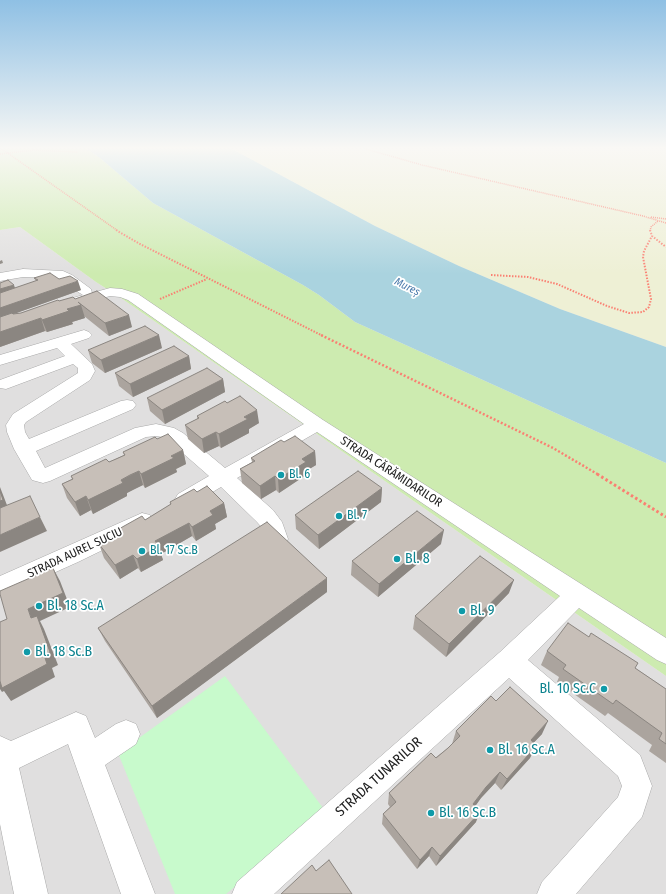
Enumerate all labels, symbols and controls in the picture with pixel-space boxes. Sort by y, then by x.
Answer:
water label: Mureș [392,275,422,299]
street label: STRADA CĂRĂMIDARILOR [337,434,445,510]
place label: Bl. 6 [289,468,310,482]
marker: Bl. 6 [276,470,286,480]
place label: Bl. 7 [347,509,367,523]
marker: Bl. 7 [334,511,344,521]
street label: STRADA AUREL SUCIU [25,525,125,581]
place label: Bl. 17 Sc.B [150,544,198,558]
marker: Bl. 17 Sc.B [137,546,147,556]
place label: Bl. 8 [405,551,430,567]
marker: Bl. 8 [392,554,402,564]
place label: Bl. 18 Sc.A [47,598,104,614]
marker: Bl. 18 Sc.A [34,601,44,611]
place label: Bl. 9 [470,603,494,619]
marker: Bl. 9 [457,606,467,616]
place label: Bl. 18 Sc.B [35,644,92,660]
marker: Bl. 18 Sc.B [22,647,32,657]
place label: Bl. 10 Sc.C [539,681,596,697]
marker: Bl. 10 Sc.C [599,684,609,694]
street label: STRADA TUNARILOR [332,734,426,820]
place label: Bl. 16 Sc.A [498,742,555,758]
marker: Bl. 16 Sc.A [485,745,495,755]
place label: Bl. 16 Sc.B [439,805,496,821]
marker: Bl. 16 Sc.B [426,808,436,818]

